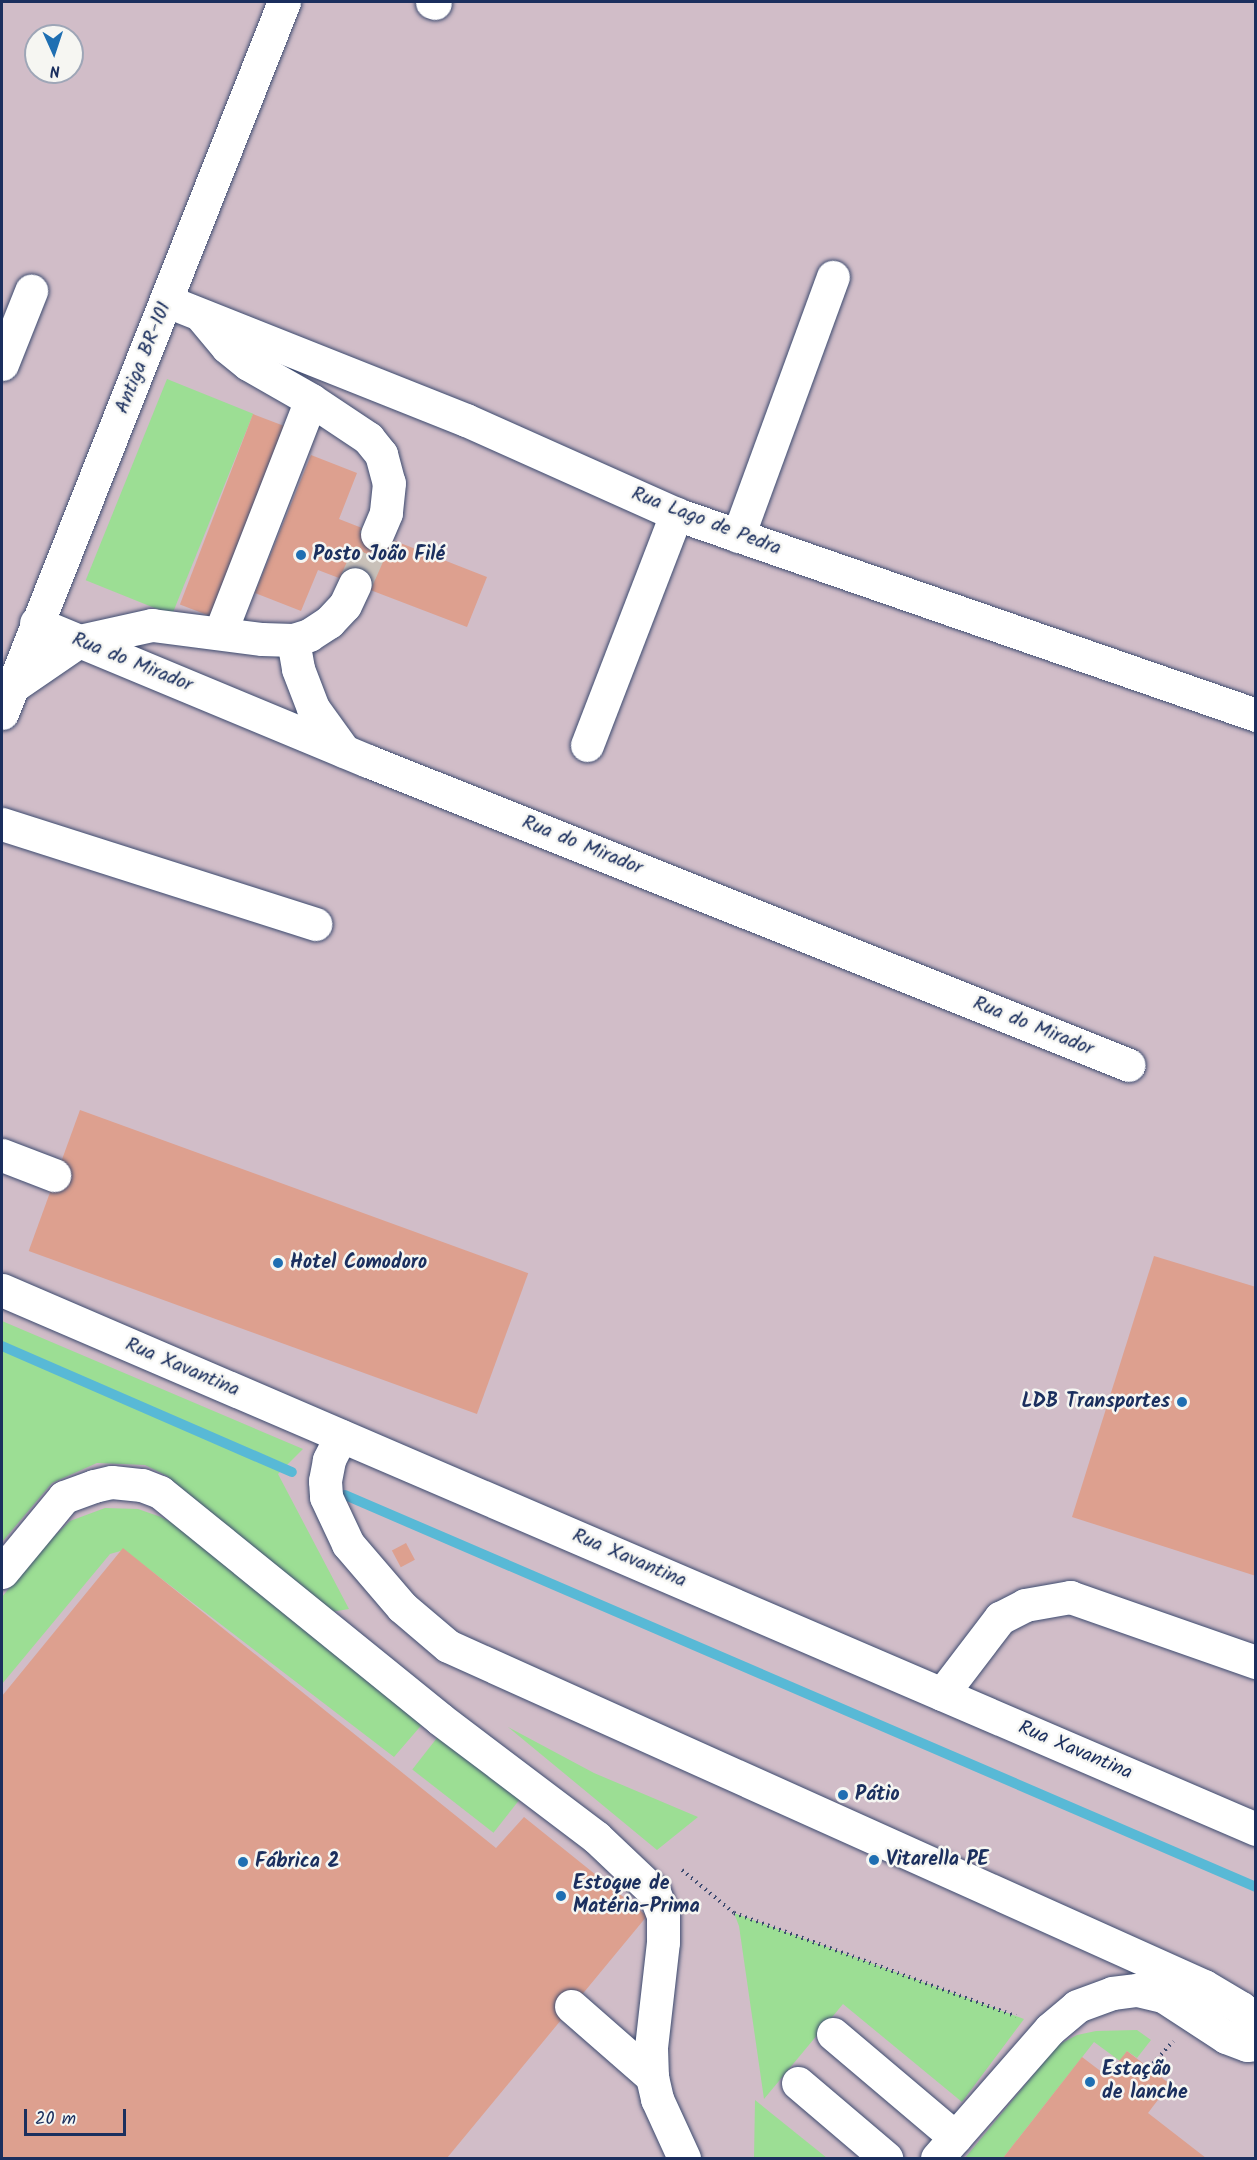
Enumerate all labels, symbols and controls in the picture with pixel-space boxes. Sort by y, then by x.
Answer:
north arrow [24,24,84,84]
text: N [49,58,61,83]
street label: Antiga BR-101 [111,299,177,417]
street label: Rua Lago de Pedra [628,482,784,562]
place label: Posto João Filé [313,543,445,567]
marker: Posto João Filé [294,548,308,562]
street label: Rua do Mirador [68,628,196,698]
street label: Rua do Mirador [518,811,646,881]
street label: Rua do Mirador [969,992,1097,1062]
place label: Hotel Comodoro [290,1251,427,1275]
marker: Hotel Comodoro [271,1256,285,1270]
street label: Rua Xavantina [121,1333,243,1403]
place label: LDB Transportes [1022,1390,1170,1414]
marker: LDB Transportes [1175,1395,1189,1409]
street label: Rua Xavantina [568,1524,690,1594]
street label: Rua Xavantina [1014,1716,1136,1786]
place label: Pátio [855,1783,900,1807]
marker: Pátio [836,1788,850,1802]
place label: Vitarella PE [886,1848,989,1872]
place label: Fábrica 2 [255,1850,339,1874]
marker: Vitarella PE [867,1853,881,1867]
marker: Fábrica 2 [236,1855,250,1869]
place label: Estoque de Matéria-Prima [573,1872,700,1919]
marker: Estoque de Matéria-Prima [554,1889,568,1903]
place label: Estação de lanche [1102,2058,1188,2105]
marker: Estação de lanche [1083,2075,1097,2089]
scale bar [27,2097,129,2135]
text: 20 m [35,2105,76,2134]

